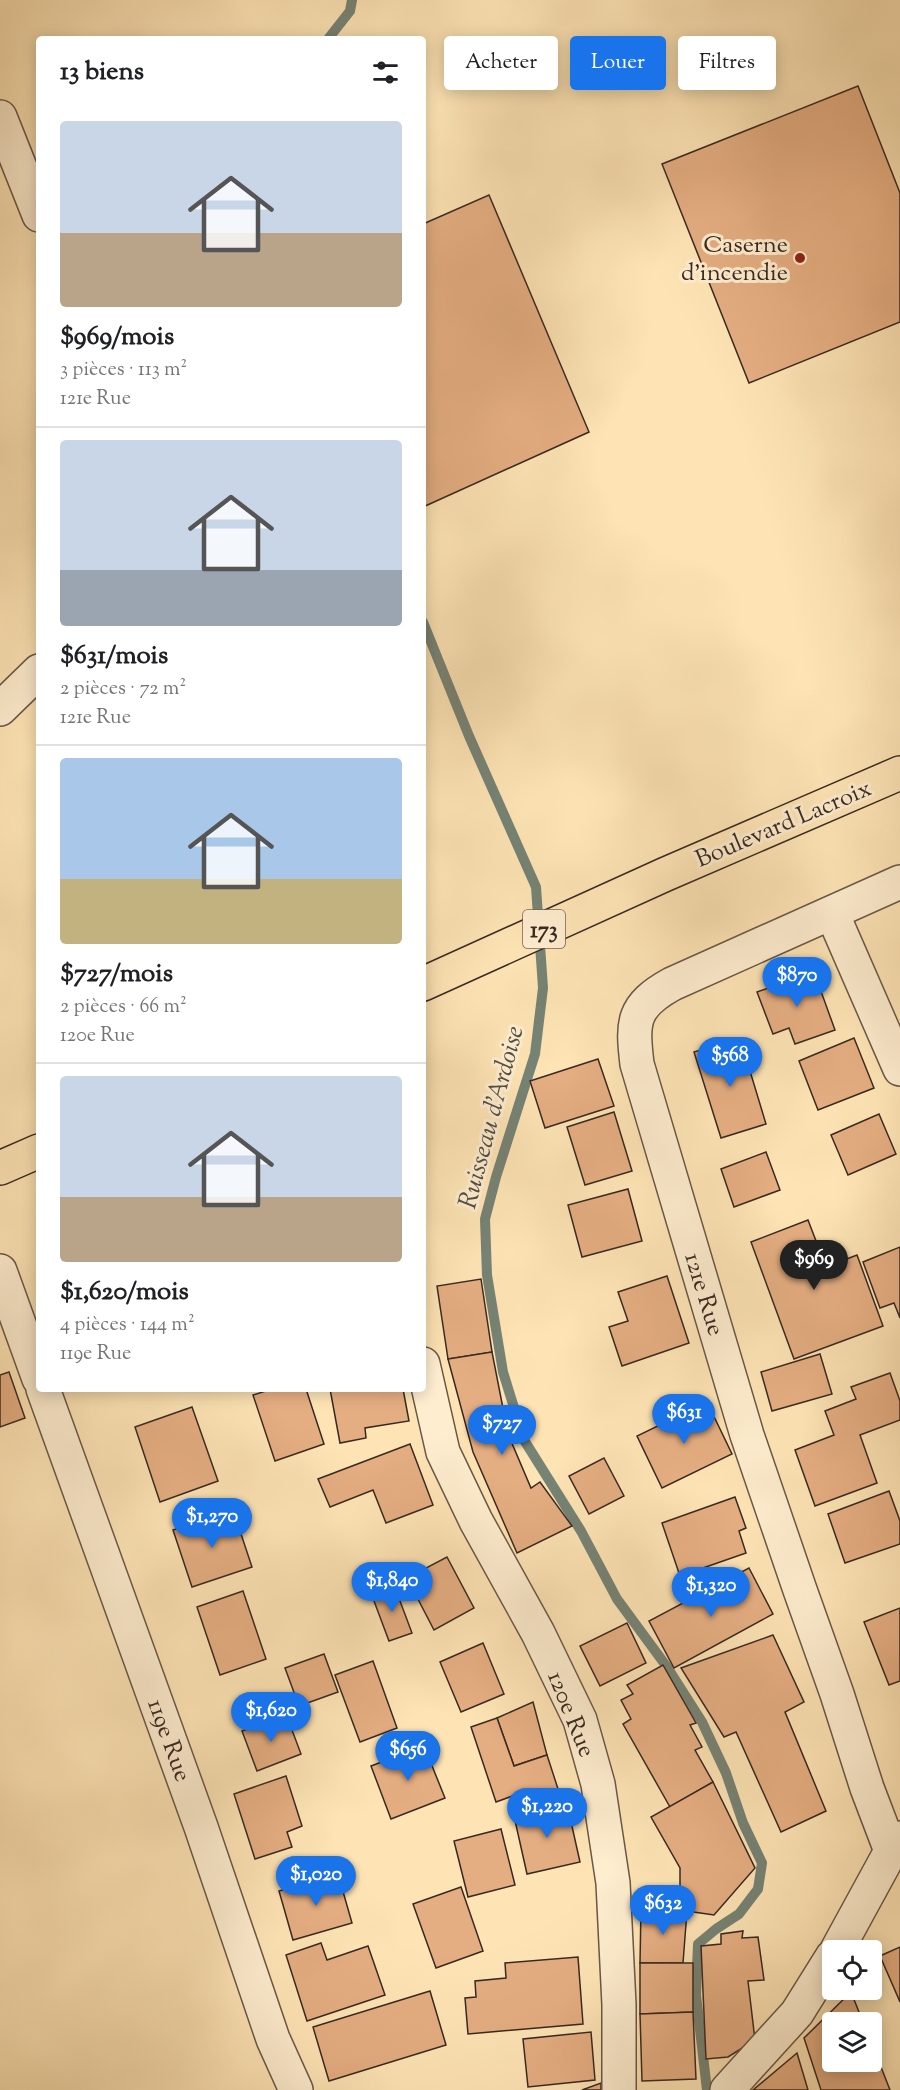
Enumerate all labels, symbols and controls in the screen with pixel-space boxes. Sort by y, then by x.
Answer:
chip: Acheter [444,36,558,90]
chip: Louer [570,36,666,90]
chip: Filtres [678,36,776,90]
text: 13 biens [60,54,144,91]
icon: filters [369,56,402,89]
icon: home [177,160,285,268]
place label: Caserne d'incendie [681,229,788,291]
marker: Caserne d'incendie [793,251,807,265]
text: $969/mois [60,319,174,356]
text: 3 pièces · 113 m² [60,356,187,385]
text: 121e Rue [60,385,131,414]
icon: home [177,479,285,587]
text: $631/mois [60,638,168,675]
text: 2 pièces · 72 m² [60,675,186,704]
text: 121e Rue [60,704,131,733]
street label: Boulevard Lacroix [690,772,877,877]
icon: home [177,797,285,905]
road number: 173 [523,910,565,948]
text: $727/mois [60,956,173,993]
pin: $870 [761,957,833,1008]
text: $870 [777,962,817,991]
text: 2 pièces · 66 m² [60,993,187,1022]
text: 120e Rue [60,1022,135,1051]
water label: Ruisseau d'Ardoise [450,1022,535,1213]
pin: $568 [694,1037,766,1088]
text: $568 [711,1042,749,1071]
icon: home [177,1115,285,1223]
pin: $969 [778,1240,850,1291]
text: $969 [794,1245,834,1274]
street label: 121e Rue [674,1249,732,1340]
text: $1,620/mois [60,1274,189,1311]
text: 4 pièces · 144 m² [60,1311,195,1340]
text: 119e Rue [60,1340,131,1369]
pin: $631 [648,1394,720,1445]
text: $631 [666,1399,702,1428]
pin: $727 [466,1405,538,1456]
text: $727 [482,1410,522,1439]
pin: $1,270 [163,1498,261,1549]
text: $1,270 [186,1503,238,1532]
pin: $1,840 [343,1562,441,1613]
text: $1,840 [366,1567,418,1596]
pin: $1,320 [662,1567,760,1618]
text: $1,320 [686,1572,736,1601]
street label: 120e Rue [538,1667,603,1763]
pin: $1,620 [222,1692,320,1743]
street label: 119e Rue [138,1695,199,1787]
text: $1,620 [245,1697,297,1726]
pin: $656 [372,1731,444,1782]
text: $656 [389,1736,427,1765]
pin: $1,220 [498,1788,596,1839]
text: $1,220 [521,1793,573,1822]
pin: $1,020 [267,1856,365,1907]
text: $1,020 [290,1861,342,1890]
pin: $632 [627,1885,699,1936]
text: $632 [644,1890,682,1919]
map controls [822,1940,882,2072]
button: locate [822,1940,882,2000]
button: layers [822,2012,882,2072]

